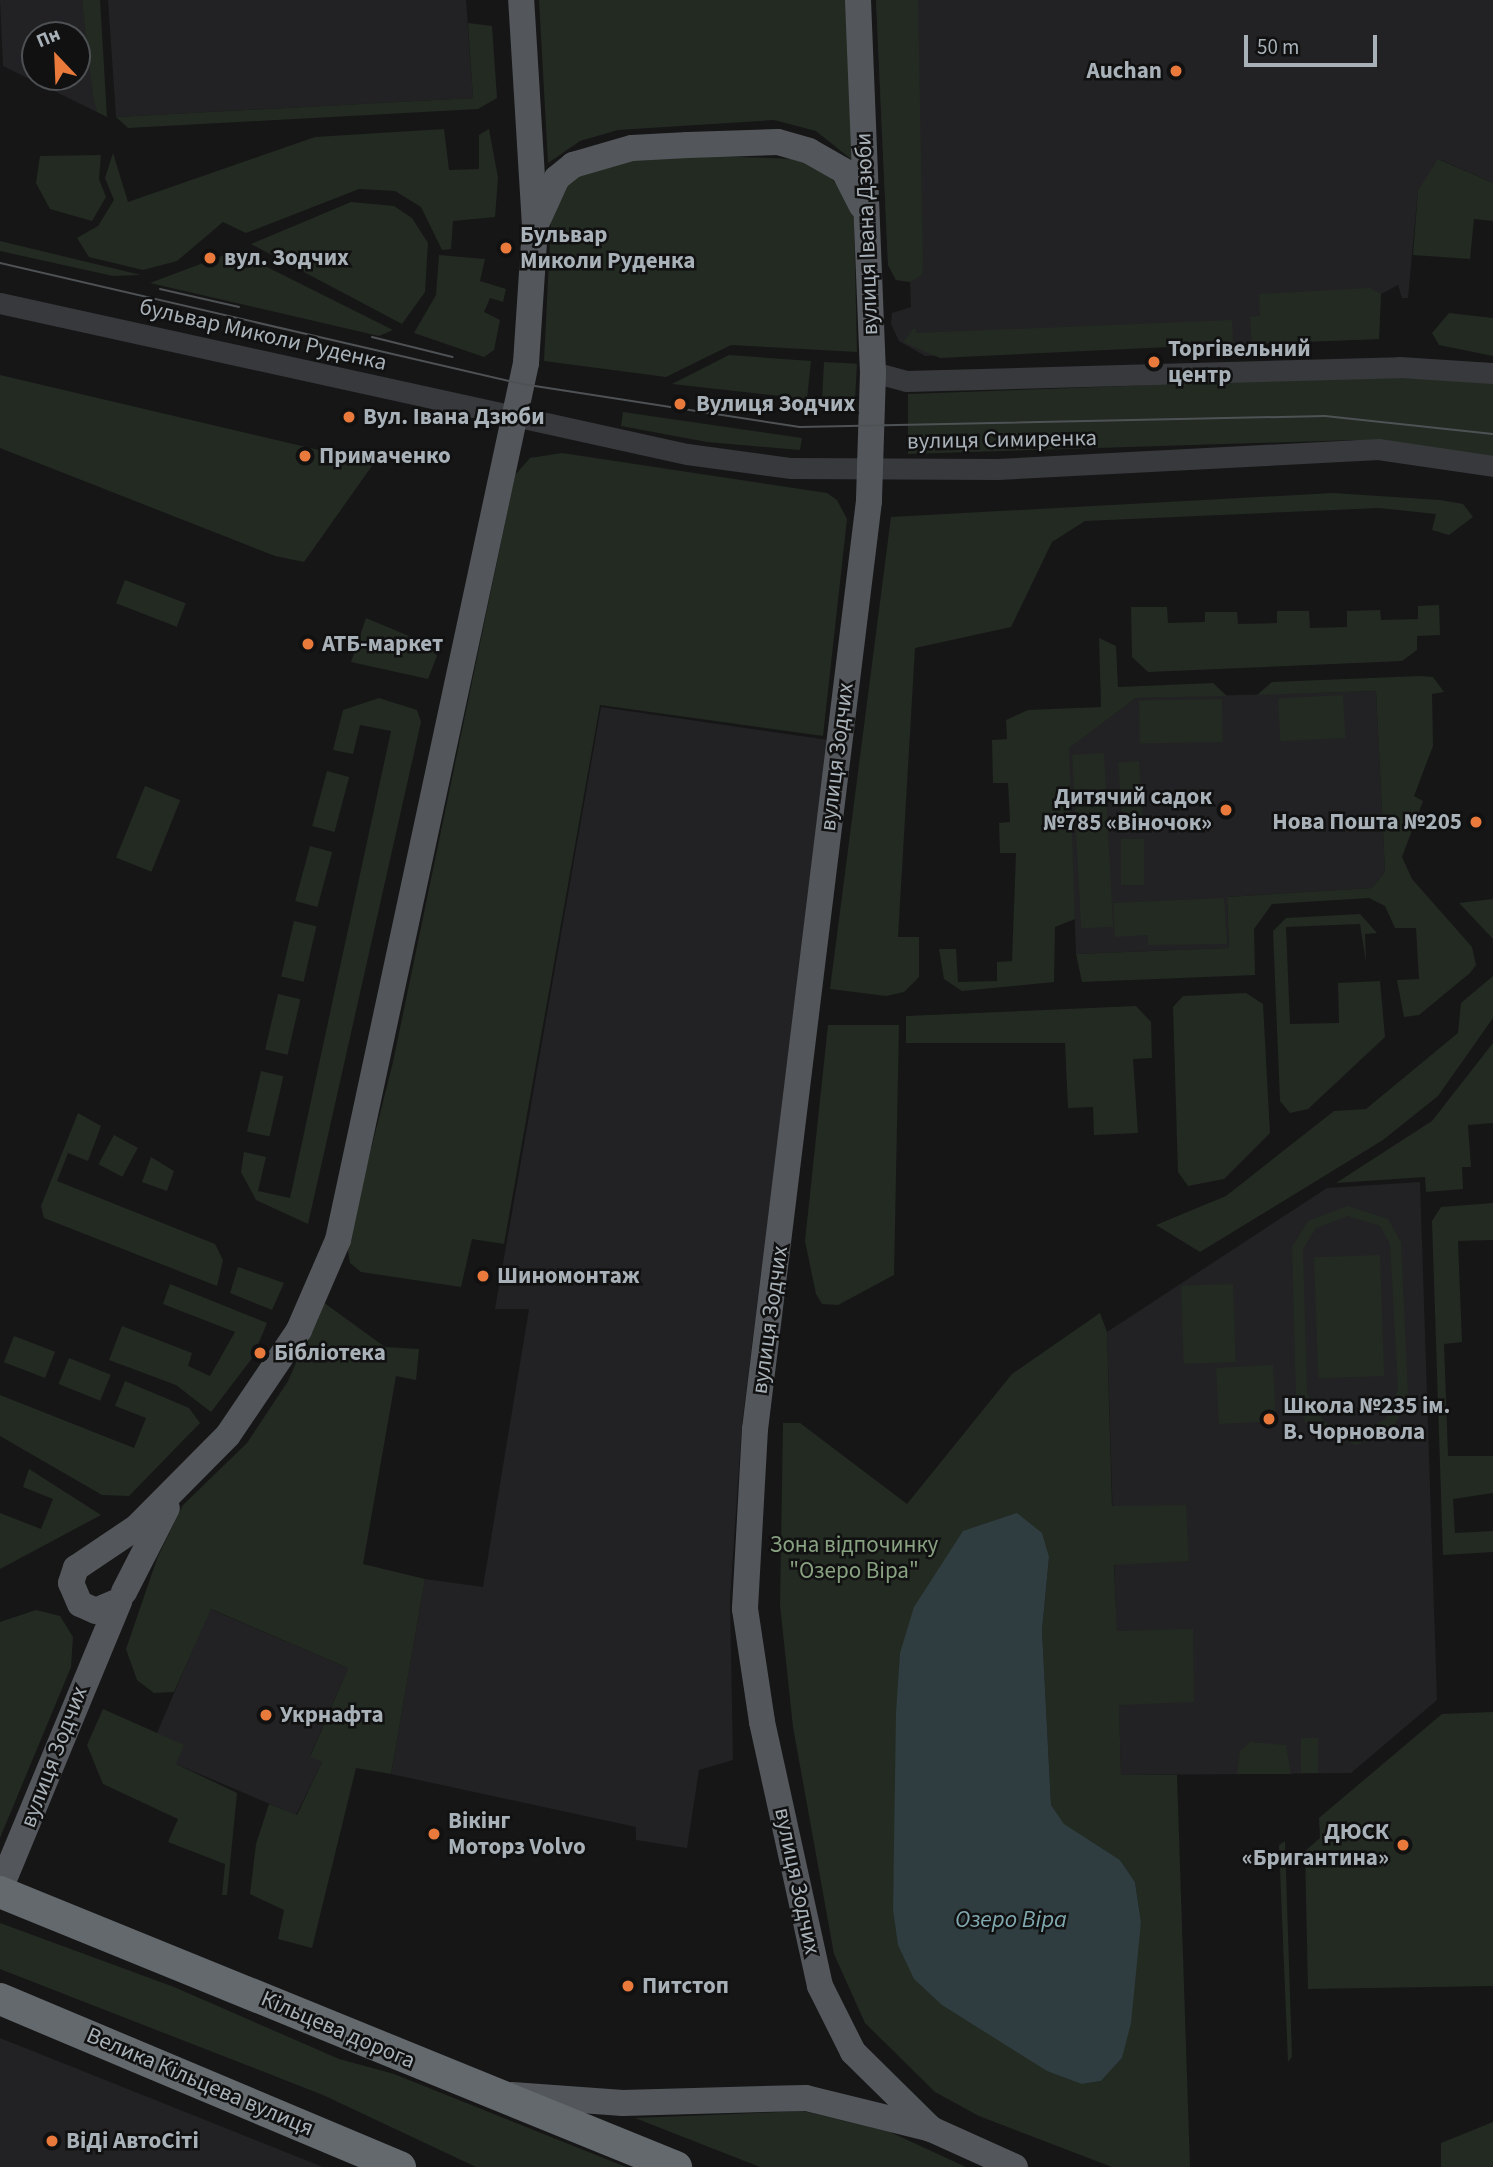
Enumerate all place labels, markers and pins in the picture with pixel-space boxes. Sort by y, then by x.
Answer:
place label: Auchan [1087,57,1162,85]
marker: Auchan [1168,63,1184,79]
place label: Бульвар Миколи Руденка [520,221,695,275]
marker: Бульвар Миколи Руденка [498,240,514,256]
place label: вул. Зодчих [224,244,349,272]
marker: вул. Зодчих [202,250,218,266]
place label: Торгівельний центр [1168,335,1311,389]
marker: Торгівельний центр [1146,354,1162,370]
place label: Вулиця Зодчих [696,390,855,418]
marker: Вулиця Зодчих [670,394,690,414]
place label: Вул. Івана Дзюби [363,403,545,431]
marker: Вул. Івана Дзюби [341,409,357,425]
place label: Примаченко [319,442,451,470]
marker: Примаченко [297,448,313,464]
place label: АТБ-маркет [322,630,443,658]
marker: АТБ-маркет [300,636,316,652]
place label: Дитячий садок №785 «Віночок» [1043,783,1212,837]
marker: Дитячий садок №785 «Віночок» [1218,802,1234,818]
place label: Нова Пошта №205 [1272,808,1462,836]
marker: Нова Пошта №205 [1468,814,1484,830]
place label: Шиномонтаж [497,1262,639,1290]
marker: Шиномонтаж [475,1268,491,1284]
place label: Бібліотека [274,1339,386,1367]
marker: Бібліотека [252,1345,268,1361]
place label: Школа №235 ім. В. Чорновола [1283,1392,1450,1446]
marker: Школа №235 ім. В. Чорновола [1261,1411,1277,1427]
place label: Укрнафта [280,1701,384,1729]
marker: Укрнафта [258,1707,274,1723]
place label: Вікінг Моторз Volvo [448,1807,586,1861]
place label: ДЮСК «Бригантина» [1242,1818,1389,1872]
marker: Вікінг Моторз Volvo [426,1826,442,1842]
marker: ДЮСК «Бригантина» [1395,1837,1411,1853]
place label: Питстоп [642,1972,729,2000]
marker: Питстоп [620,1978,636,1994]
place label: ВіДі АвтоСіті [66,2127,199,2155]
marker: ВіДі АвтоСіті [44,2133,60,2149]

